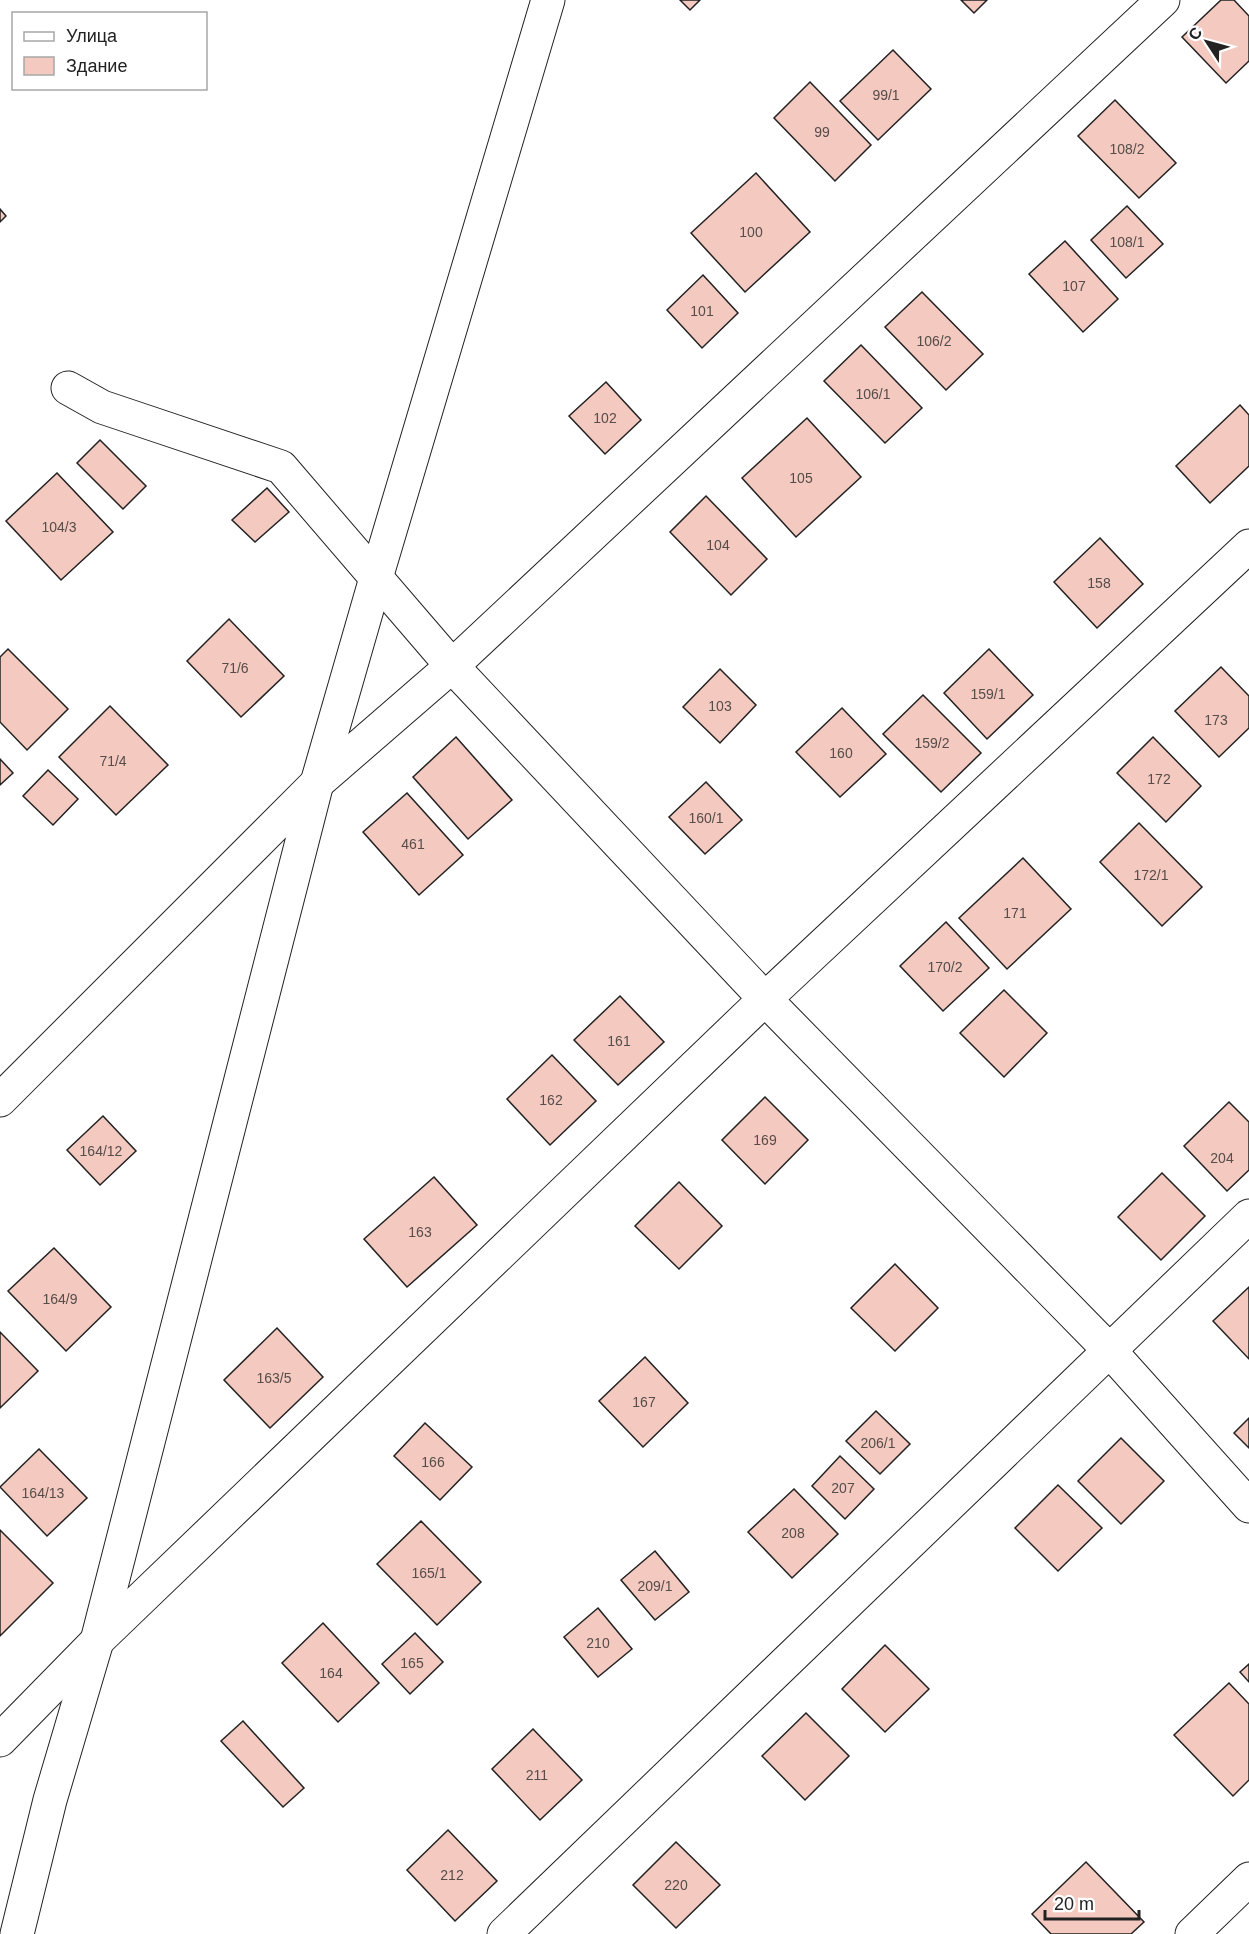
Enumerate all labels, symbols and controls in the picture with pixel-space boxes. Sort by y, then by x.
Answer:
legend [12,12,207,90]
north arrow [1177,12,1237,72]
text: С [1185,23,1206,43]
text: Улица [66,26,118,46]
text: Здание [66,56,127,76]
house number: 99/1 [872,87,900,103]
house number: 99 [814,124,830,140]
house number: 108/2 [1109,141,1145,157]
house number: 100 [739,224,763,240]
house number: 108/1 [1109,234,1145,250]
house number: 107 [1062,278,1086,294]
house number: 101 [690,303,714,319]
house number: 106/2 [916,333,952,349]
house number: 106/1 [855,386,891,402]
house number: 102 [593,410,617,426]
house number: 105 [789,470,813,486]
house number: 104/3 [41,519,77,535]
house number: 104 [706,537,730,553]
house number: 158 [1087,575,1111,591]
house number: 71/6 [221,660,249,676]
house number: 159/1 [970,686,1006,702]
house number: 103 [708,698,732,714]
house number: 173 [1204,712,1228,728]
house number: 159/2 [914,735,950,751]
house number: 160 [829,745,853,761]
house number: 71/4 [99,753,127,769]
house number: 172 [1147,771,1171,787]
house number: 160/1 [688,810,724,826]
house number: 461 [401,836,425,852]
house number: 172/1 [1133,867,1169,883]
house number: 171 [1003,905,1027,921]
house number: 170/2 [927,959,963,975]
house number: 161 [607,1033,631,1049]
house number: 162 [539,1092,563,1108]
house number: 169 [753,1132,777,1148]
house number: 164/12 [80,1143,123,1159]
house number: 204 [1210,1150,1234,1166]
house number: 163 [408,1224,432,1240]
house number: 164/9 [42,1291,78,1307]
house number: 163/5 [256,1370,292,1386]
house number: 167 [632,1394,656,1410]
house number: 206/1 [860,1435,896,1451]
house number: 166 [421,1454,445,1470]
house number: 207 [831,1480,855,1496]
house number: 164/13 [22,1485,65,1501]
house number: 208 [781,1525,805,1541]
house number: 165/1 [411,1565,447,1581]
house number: 209/1 [637,1578,673,1594]
house number: 210 [586,1635,610,1651]
house number: 165 [400,1655,424,1671]
house number: 164 [319,1665,343,1681]
house number: 211 [526,1767,548,1783]
house number: 212 [440,1867,464,1883]
house number: 220 [664,1877,688,1893]
scale bar [1045,1883,1140,1921]
text: 20 m [1054,1894,1094,1914]

